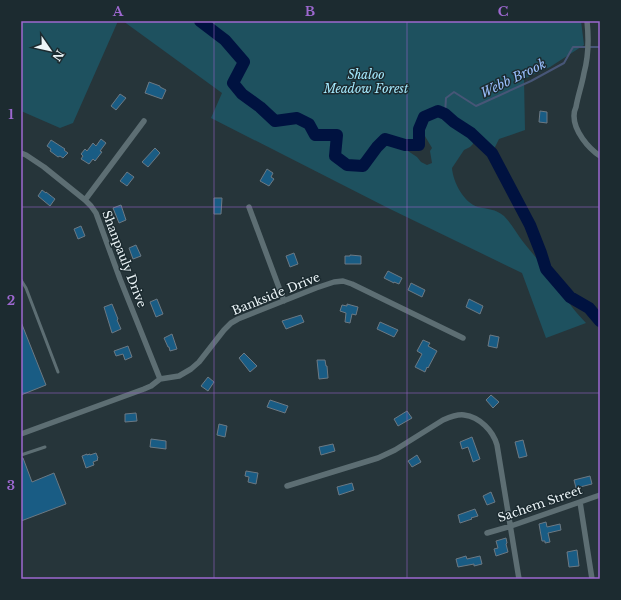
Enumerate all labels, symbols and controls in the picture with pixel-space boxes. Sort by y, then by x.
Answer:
text: A [112,3,124,20]
text: B [305,3,315,20]
text: C [498,3,509,20]
north arrow [30,30,70,70]
text: N [49,47,67,64]
water label: Webb Brook [478,55,549,102]
park label: Shaloo Meadow Forest [323,67,409,96]
text: 1 [8,106,14,123]
street label: Shanpauly Drive [99,208,150,310]
street label: Bankside Drive [230,269,322,318]
text: 2 [7,292,15,309]
text: 3 [7,477,15,494]
street label: Sachem Street [496,482,584,525]

